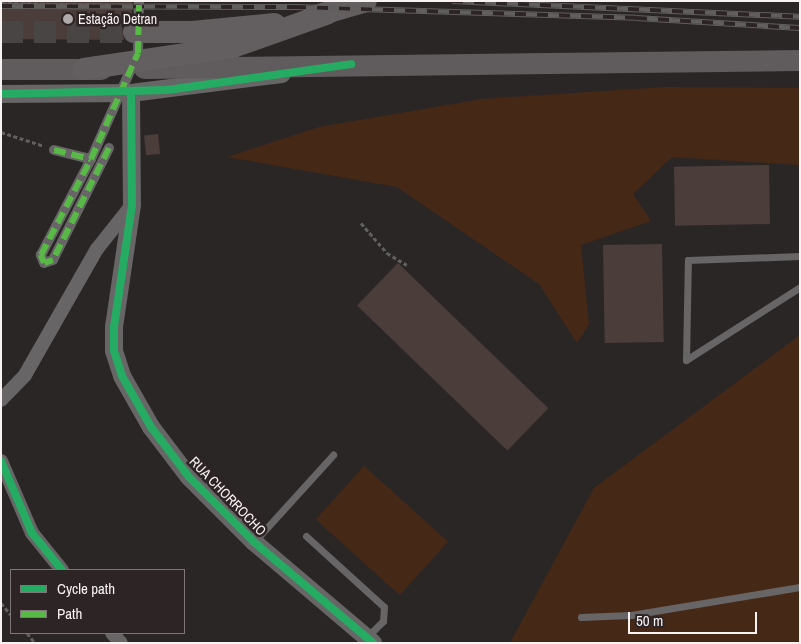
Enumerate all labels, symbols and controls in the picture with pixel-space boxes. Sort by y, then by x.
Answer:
place label: Estação Detran [78,11,157,27]
marker: Estação Detran [62,13,74,25]
street label: RUA CHORROCHO [186,453,270,539]
legend [10,569,185,634]
text: Cycle path [57,578,115,599]
scale bar [631,602,760,634]
text: Path [57,603,82,624]
text: 50 m [636,610,663,631]

